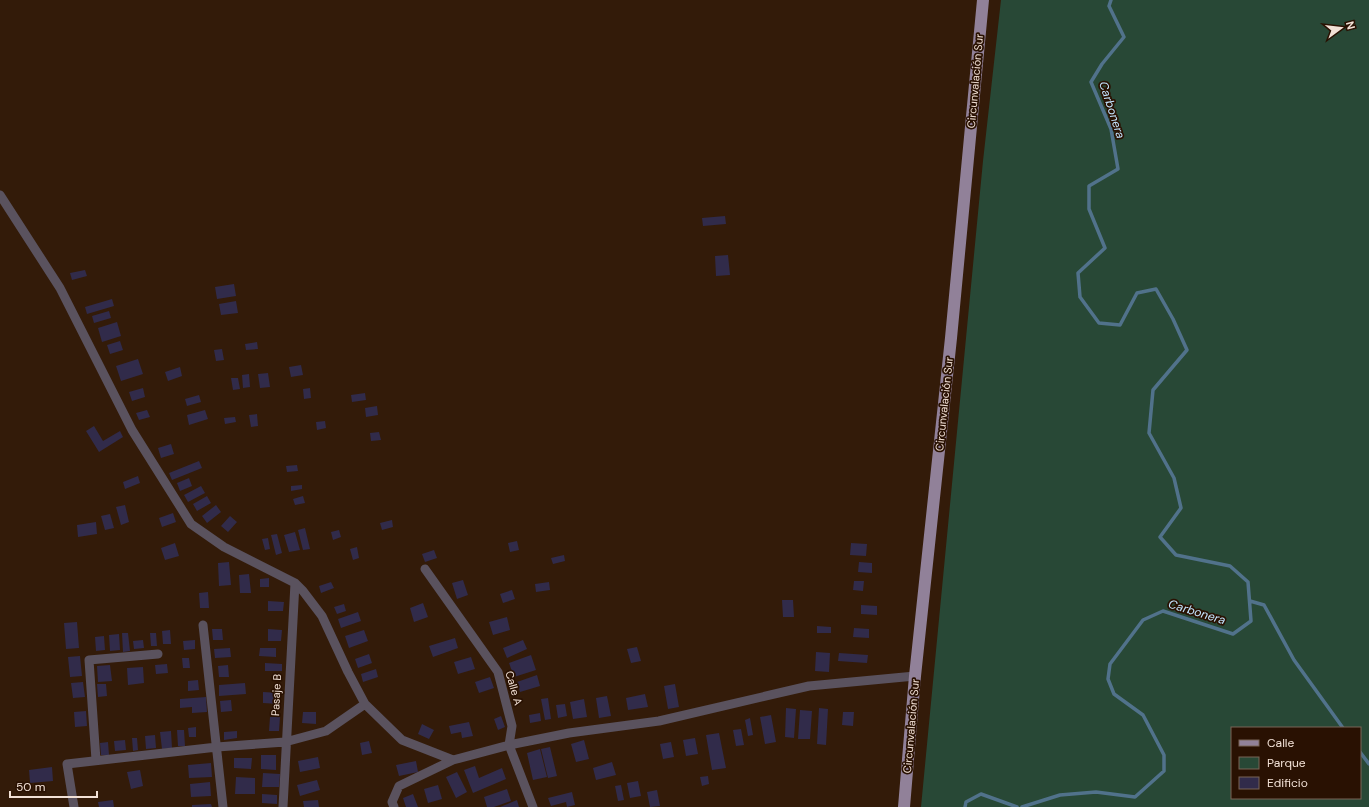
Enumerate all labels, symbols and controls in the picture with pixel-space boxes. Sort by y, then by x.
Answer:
north arrow [1321,8,1361,48]
text: N [1343,20,1358,31]
street label: Circunvalación Sur [964,33,986,129]
water label: Carbonera [1095,79,1129,141]
street label: Circunvalación Sur [932,356,956,452]
water label: Carbonera [1166,596,1228,628]
street label: Calle A [502,669,526,707]
street label: Pasaje B [268,673,284,716]
street label: Circunvalación Sur [900,678,922,774]
legend [1231,727,1361,799]
text: Calle [1267,735,1294,751]
text: Parque [1267,755,1306,771]
scale bar [10,773,97,799]
text: Edificio [1267,775,1308,791]
text: 50 m [16,779,45,795]

